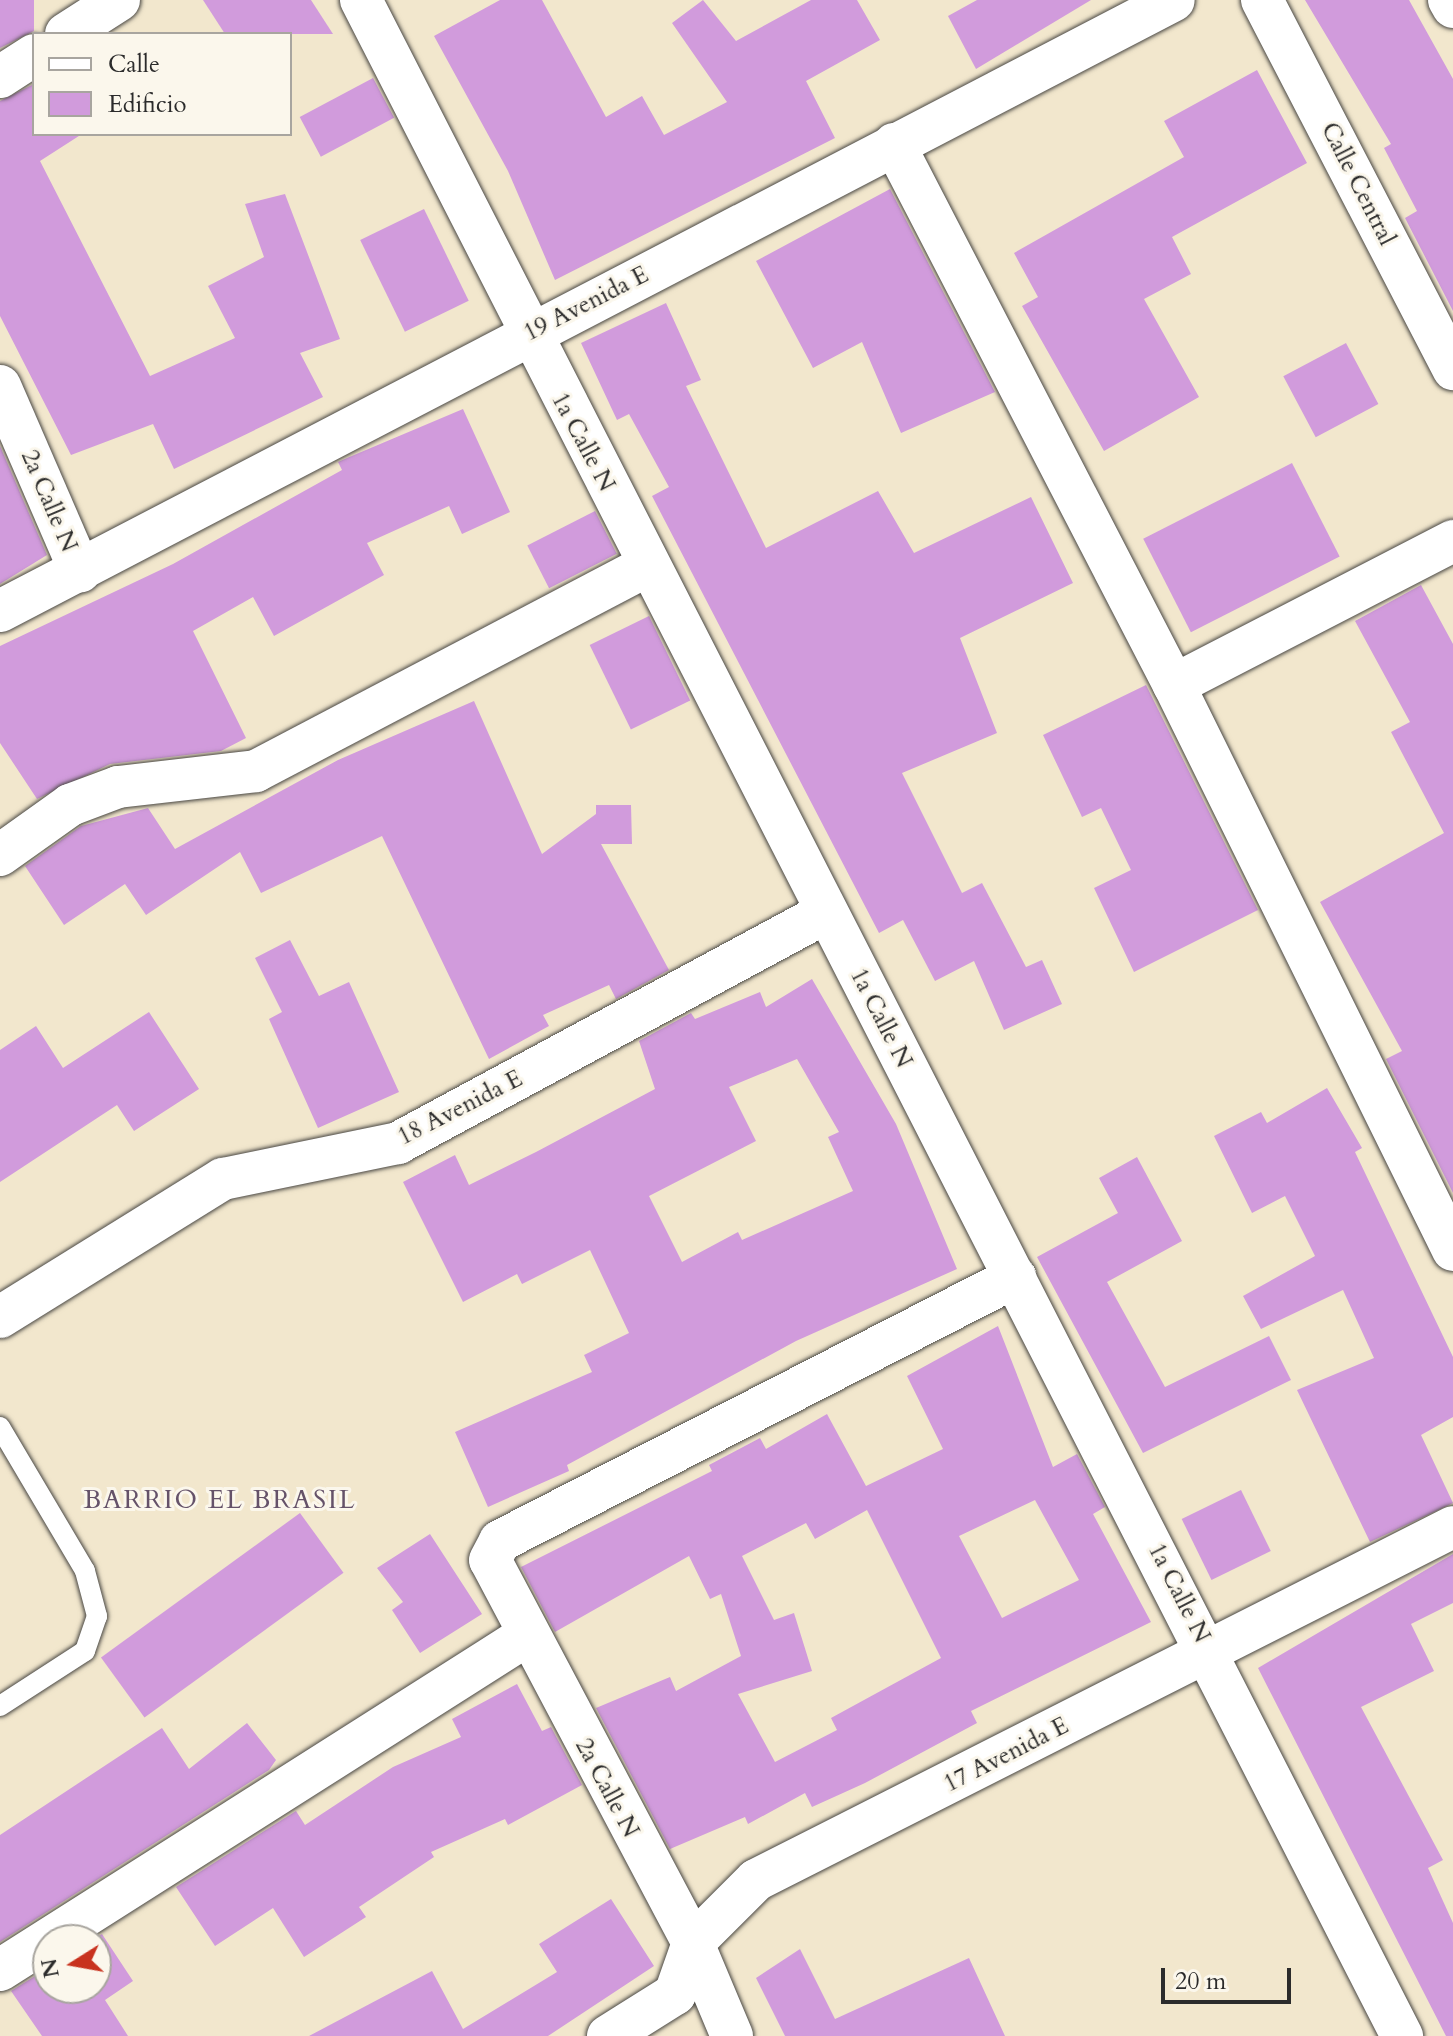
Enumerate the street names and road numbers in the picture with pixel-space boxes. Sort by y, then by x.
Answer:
street label: Calle Central [1315,118,1401,250]
street label: 19 Avenida E [519,260,653,348]
street label: 1a Calle N [545,388,621,496]
street label: 2a Calle N [15,446,83,556]
street label: 1a Calle N [844,963,918,1073]
street label: 18 Avenida E [393,1064,527,1152]
street label: 1a Calle N [1142,1538,1216,1648]
street label: 17 Avenida E [939,1711,1073,1799]
street label: 2a Calle N [569,1734,645,1842]

